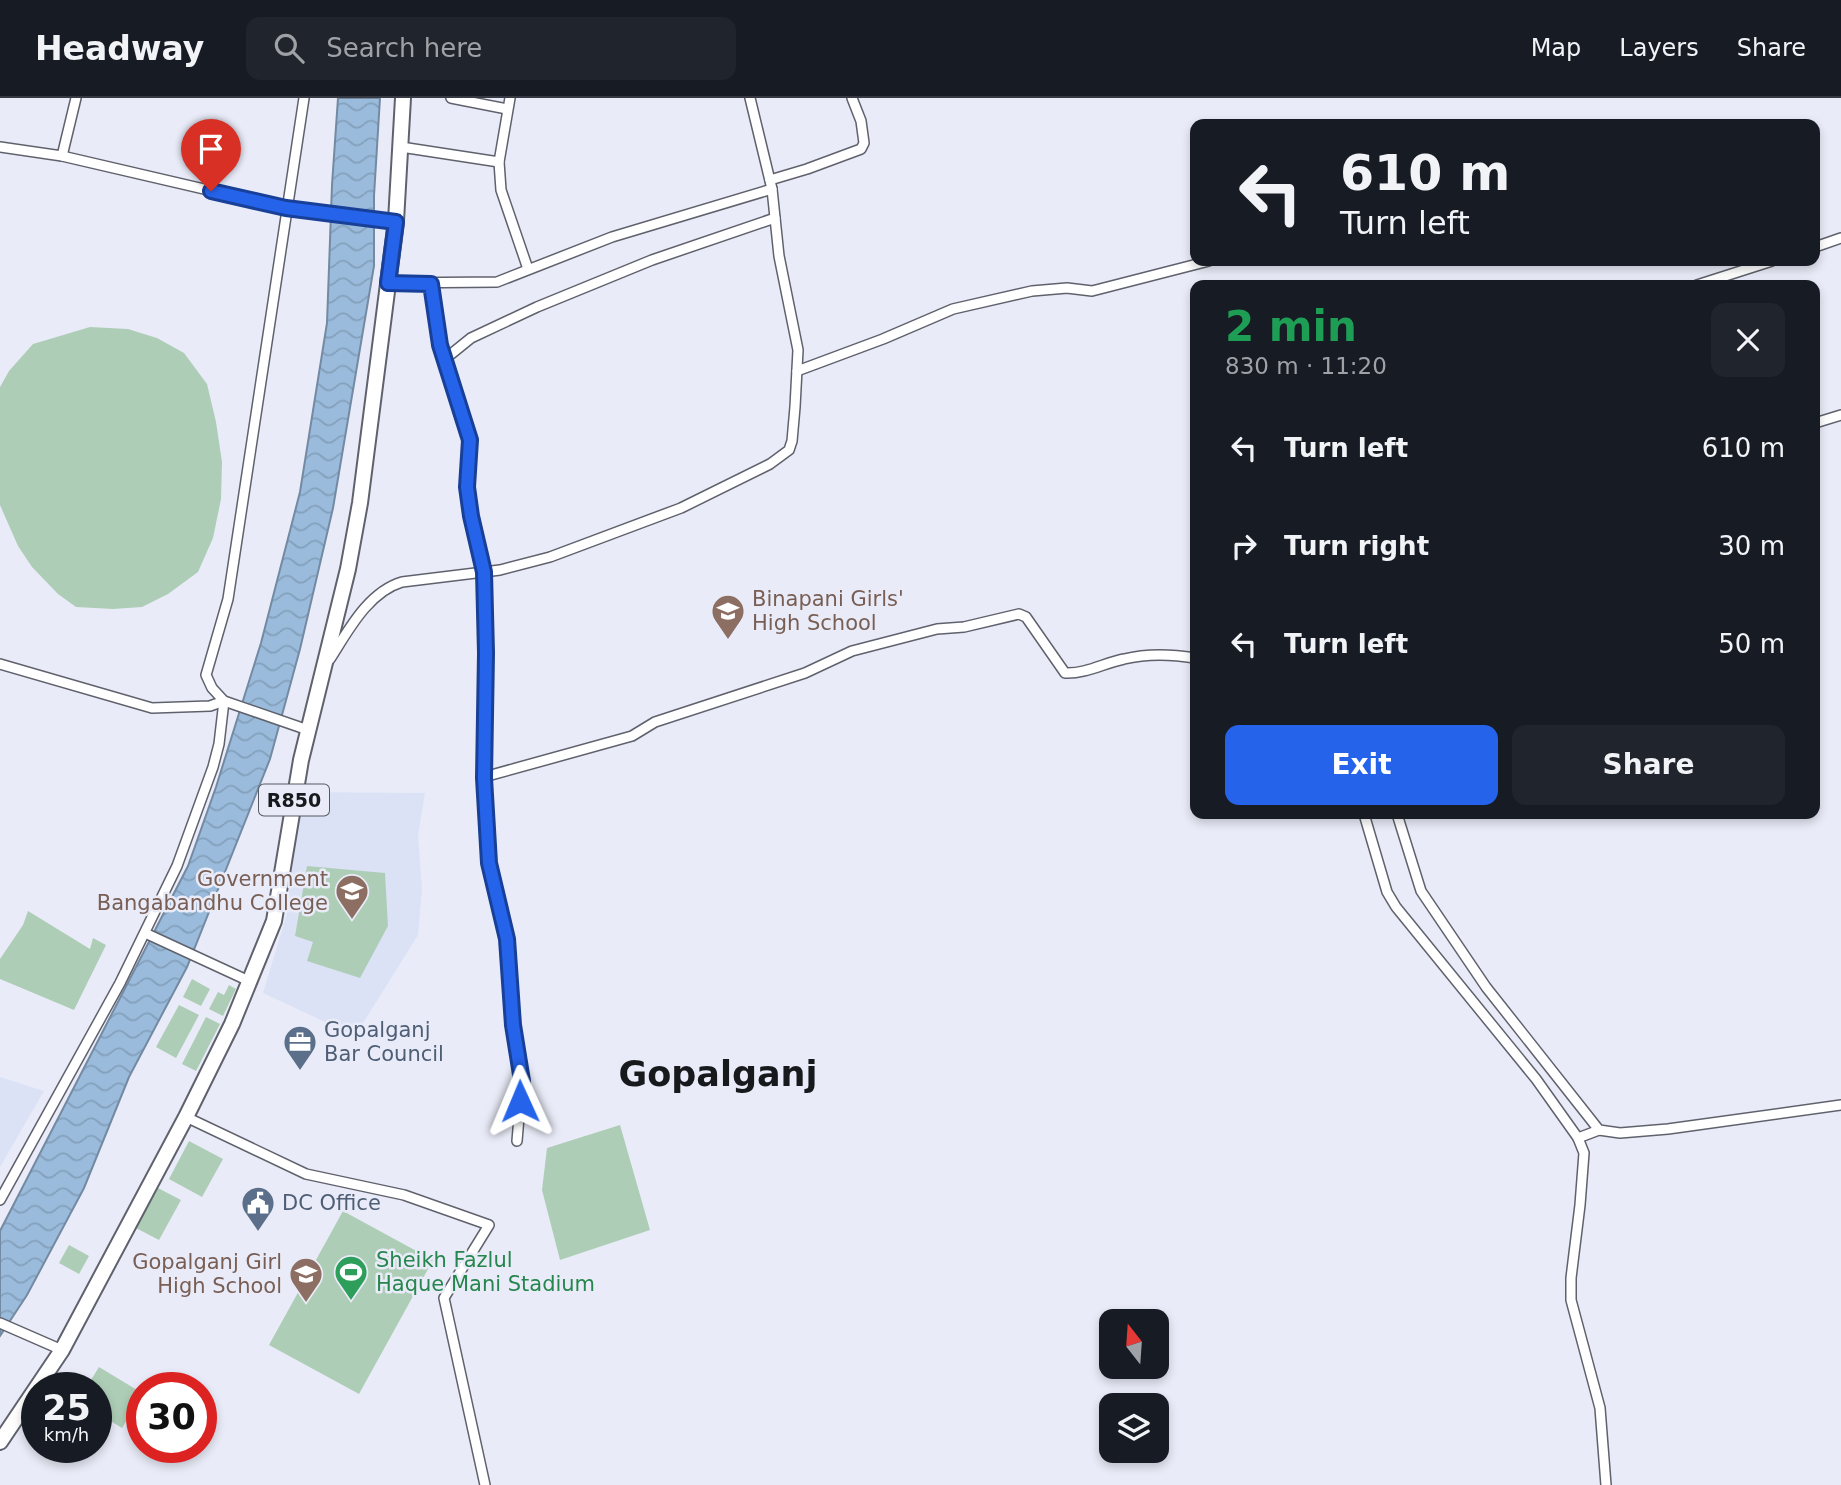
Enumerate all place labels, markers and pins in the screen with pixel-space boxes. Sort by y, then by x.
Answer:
pin [181,119,241,191]
place label: Binapani Girls' High School [752,587,904,635]
school or university icon: Binapani Girls' High School [709,592,747,641]
place label: Government Bangabandhu College [97,867,328,915]
school or university icon: Government Bangabandhu College [333,872,371,921]
place label: Gopalganj Bar Council [324,1018,444,1066]
office icon: Gopalganj Bar Council [281,1023,319,1072]
public building icon: DC Office [239,1184,277,1233]
place label: DC Office [282,1191,381,1215]
place label: Sheikh Fazlul Haque Mani Stadium [376,1248,595,1296]
place label: Gopalganj Girl High School [132,1250,282,1298]
sports icon: Sheikh Fazlul Haque Mani Stadium [332,1253,370,1302]
school or university icon: Gopalganj Girl High School [287,1255,325,1304]

